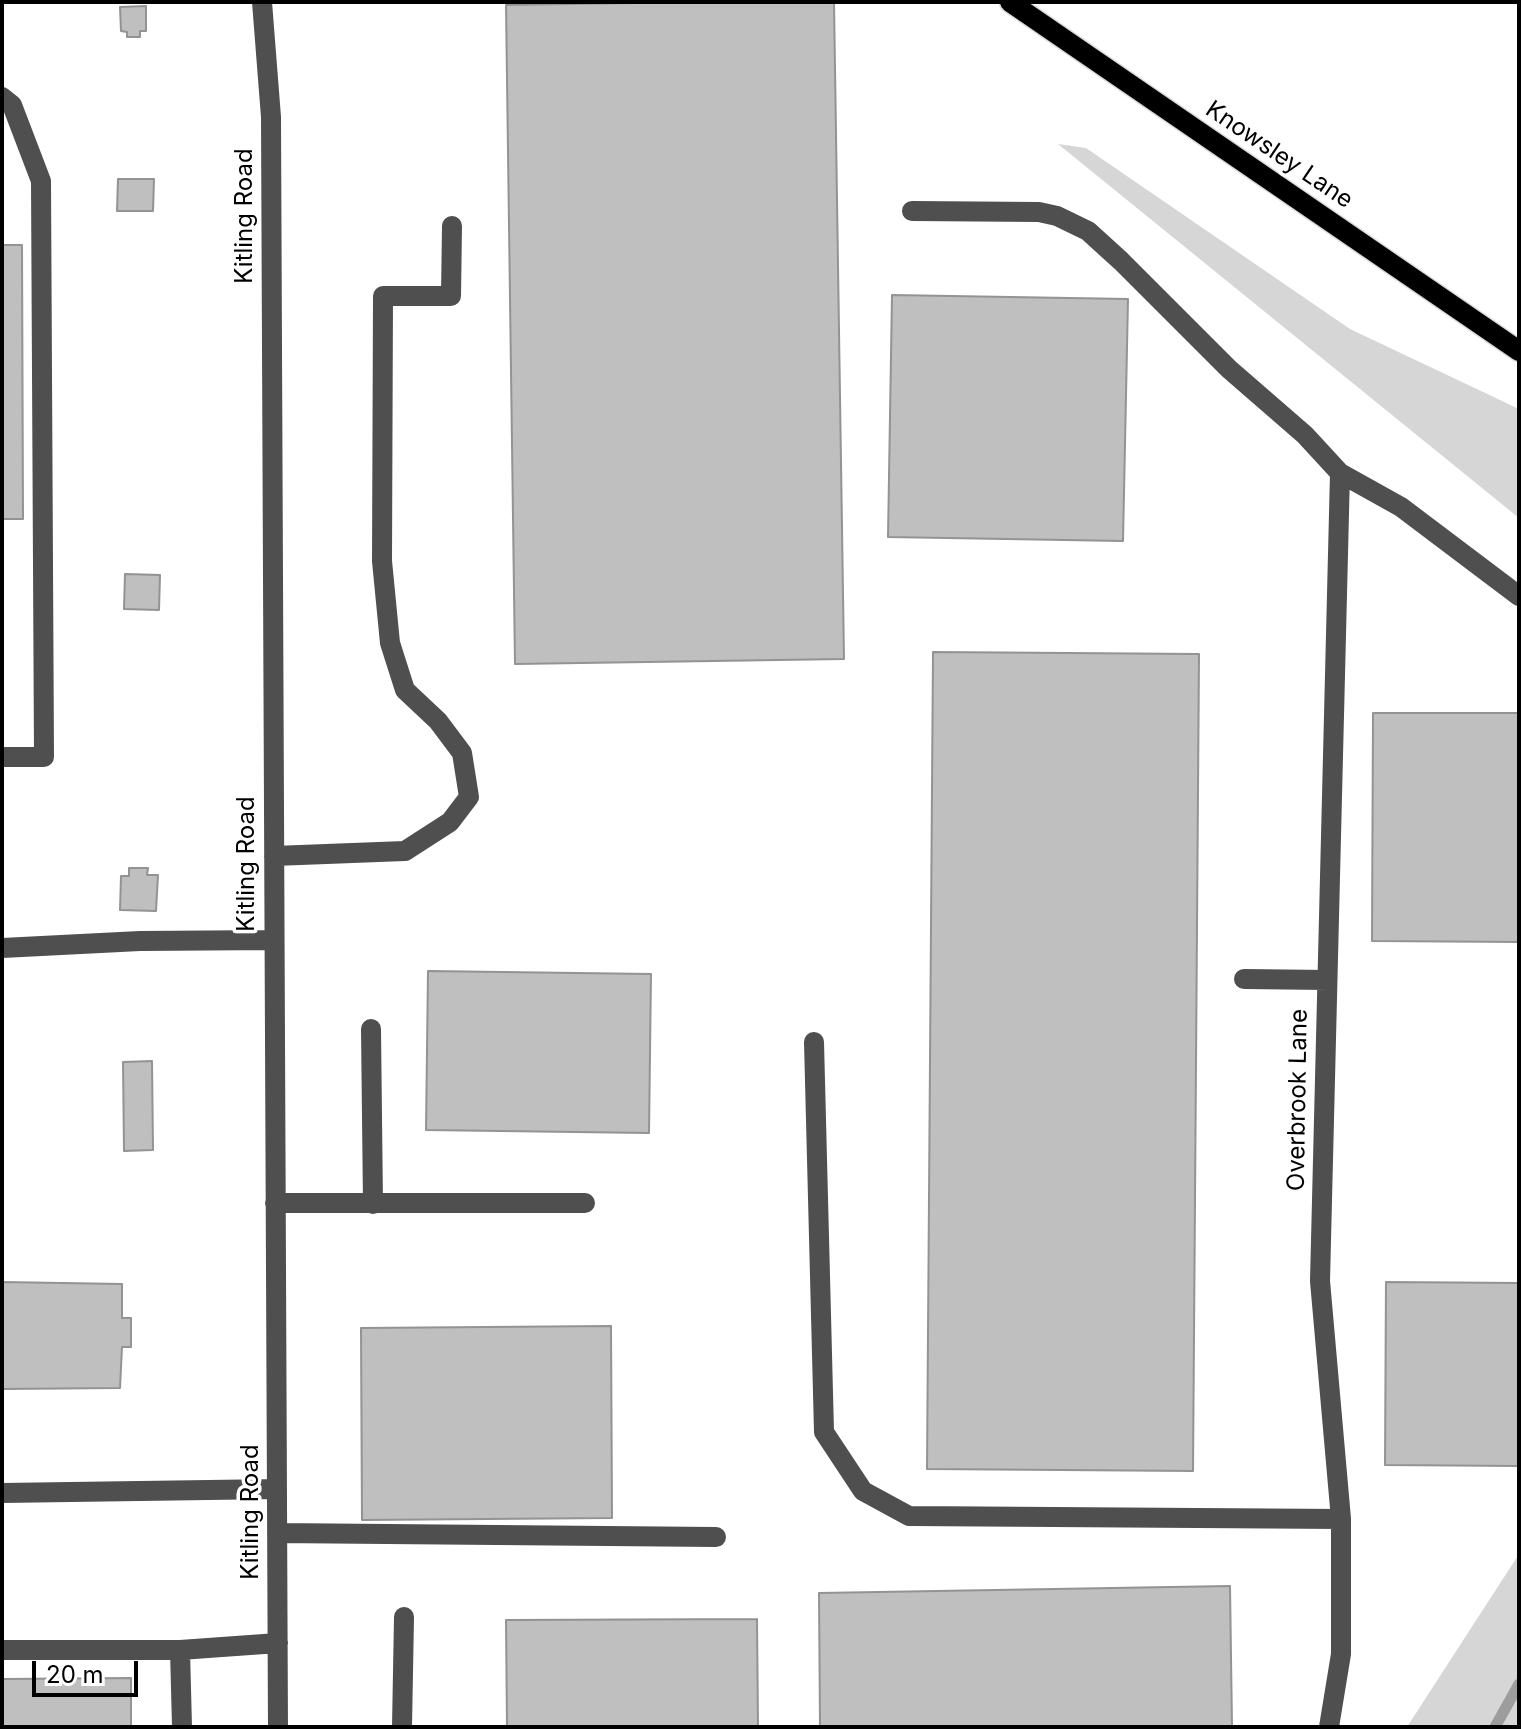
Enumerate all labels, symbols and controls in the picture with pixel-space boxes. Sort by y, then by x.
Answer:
street label: Knowsley Lane [1200,95,1358,215]
street label: Kitling Road [231,148,259,284]
street label: Kitling Road [233,796,261,932]
street label: Overbrook Lane [1282,1009,1314,1191]
street label: Kitling Road [237,1444,265,1580]
scale bar [36,1645,142,1695]
text: 20 m [46,1660,104,1689]

